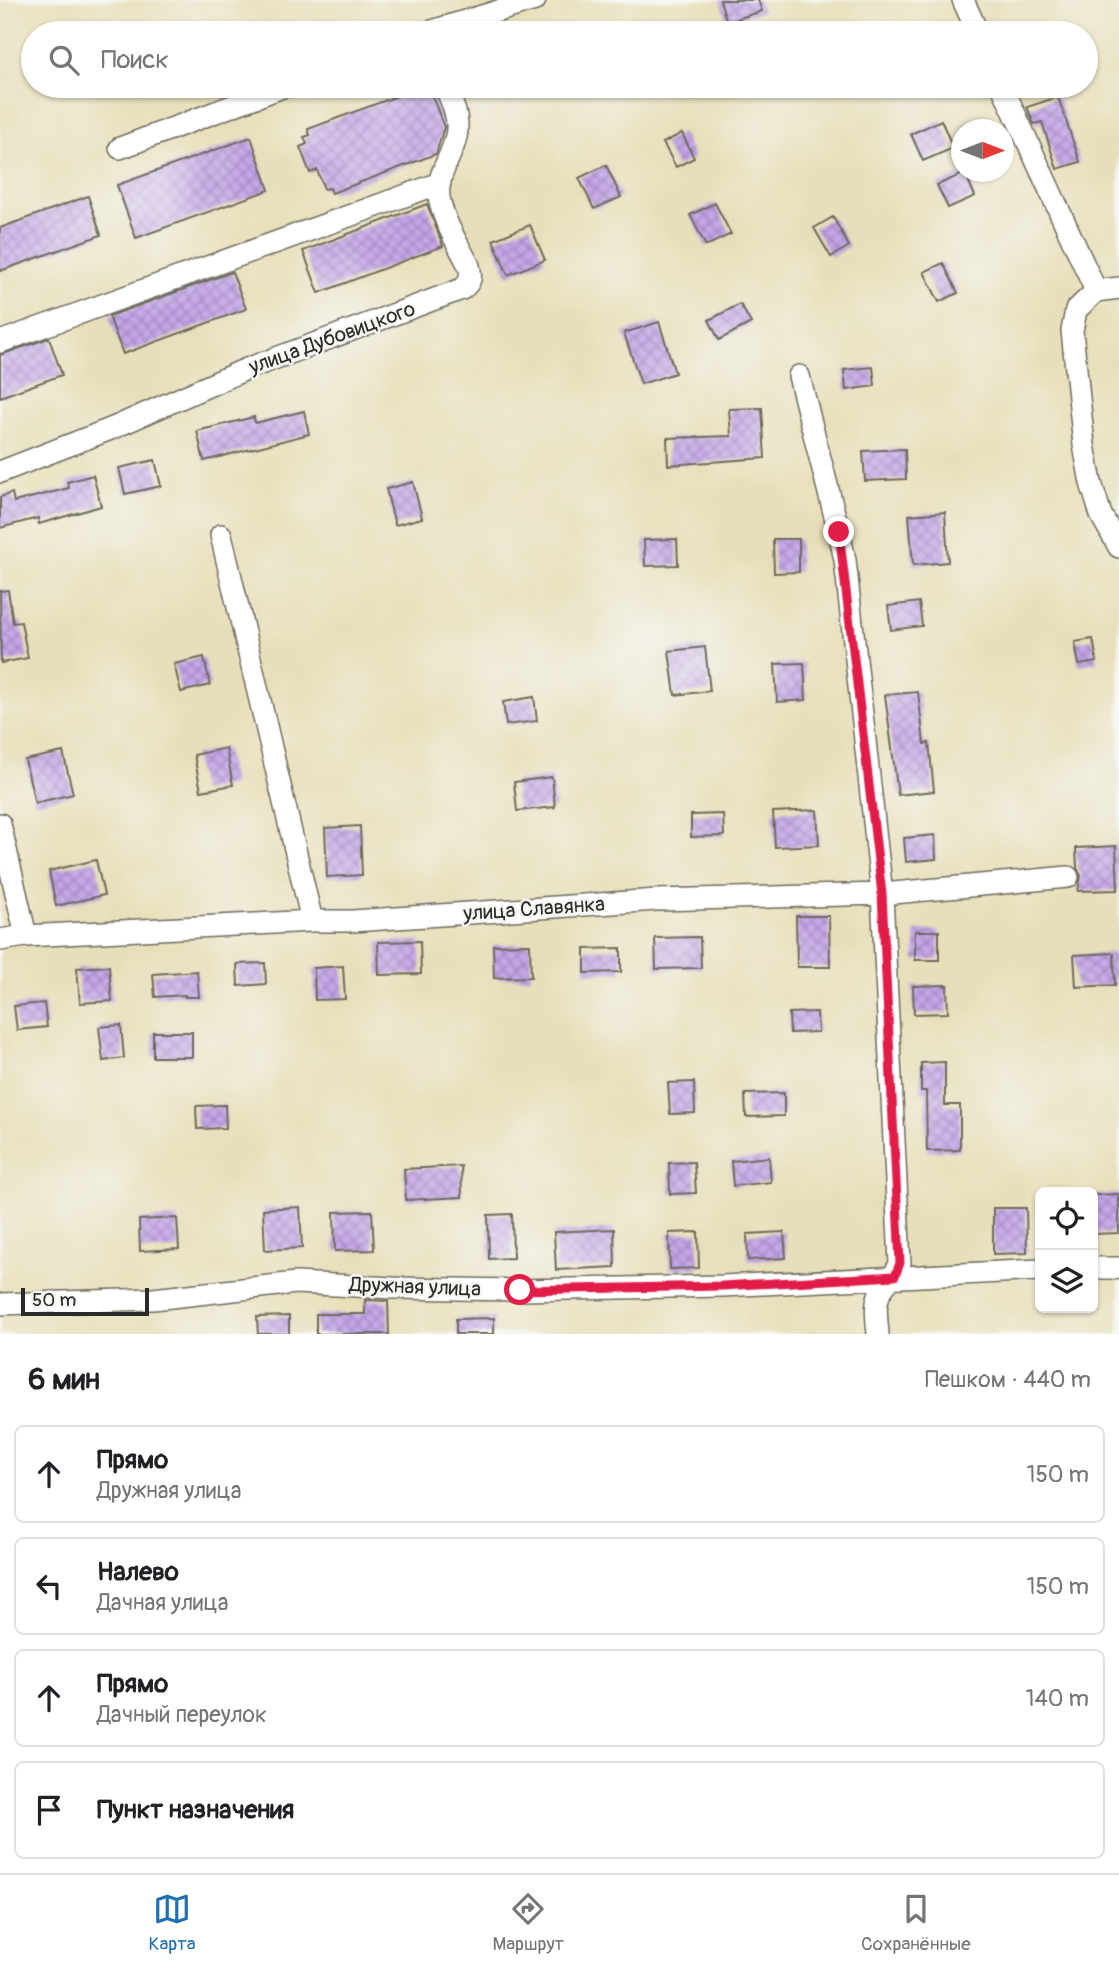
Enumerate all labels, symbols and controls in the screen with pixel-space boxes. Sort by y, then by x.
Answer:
search box [21,21,1098,98]
icon: search [45,41,83,79]
text: Поиск [101,44,169,76]
north arrow [951,119,1014,182]
street label: улица Дубовицкого [244,295,419,381]
route end [823,516,854,547]
street label: улица Славянка [461,891,606,927]
map controls [1035,1187,1098,1313]
button: locate [1035,1187,1098,1250]
button: layers [1035,1250,1098,1313]
street label: Дружная улица [348,1271,481,1303]
route start [504,1274,535,1305]
scale bar [21,1285,149,1317]
text: 50 m [32,1288,76,1312]
text: 6 мин [28,1361,100,1398]
text: Пешком · 440 m [925,1365,1091,1394]
text: Прямо [97,1444,168,1476]
icon: ahead [30,1455,68,1493]
text: 150 m [1026,1460,1089,1489]
text: Дружная улица [97,1476,241,1505]
text: Налево [97,1556,179,1588]
icon: left [30,1567,68,1605]
text: 150 m [1026,1572,1089,1601]
text: Дачная улица [97,1588,228,1617]
text: Прямо [97,1668,168,1700]
icon: ahead [30,1679,68,1717]
text: 140 m [1026,1684,1089,1713]
text: Дачный переулок [97,1700,267,1729]
icon: arrive [30,1791,68,1829]
text: Пункт назначения [97,1794,294,1826]
tab: Карта [148,1890,196,1956]
tab: Маршрут [493,1890,564,1956]
tab: Сохранённые [861,1890,971,1956]

